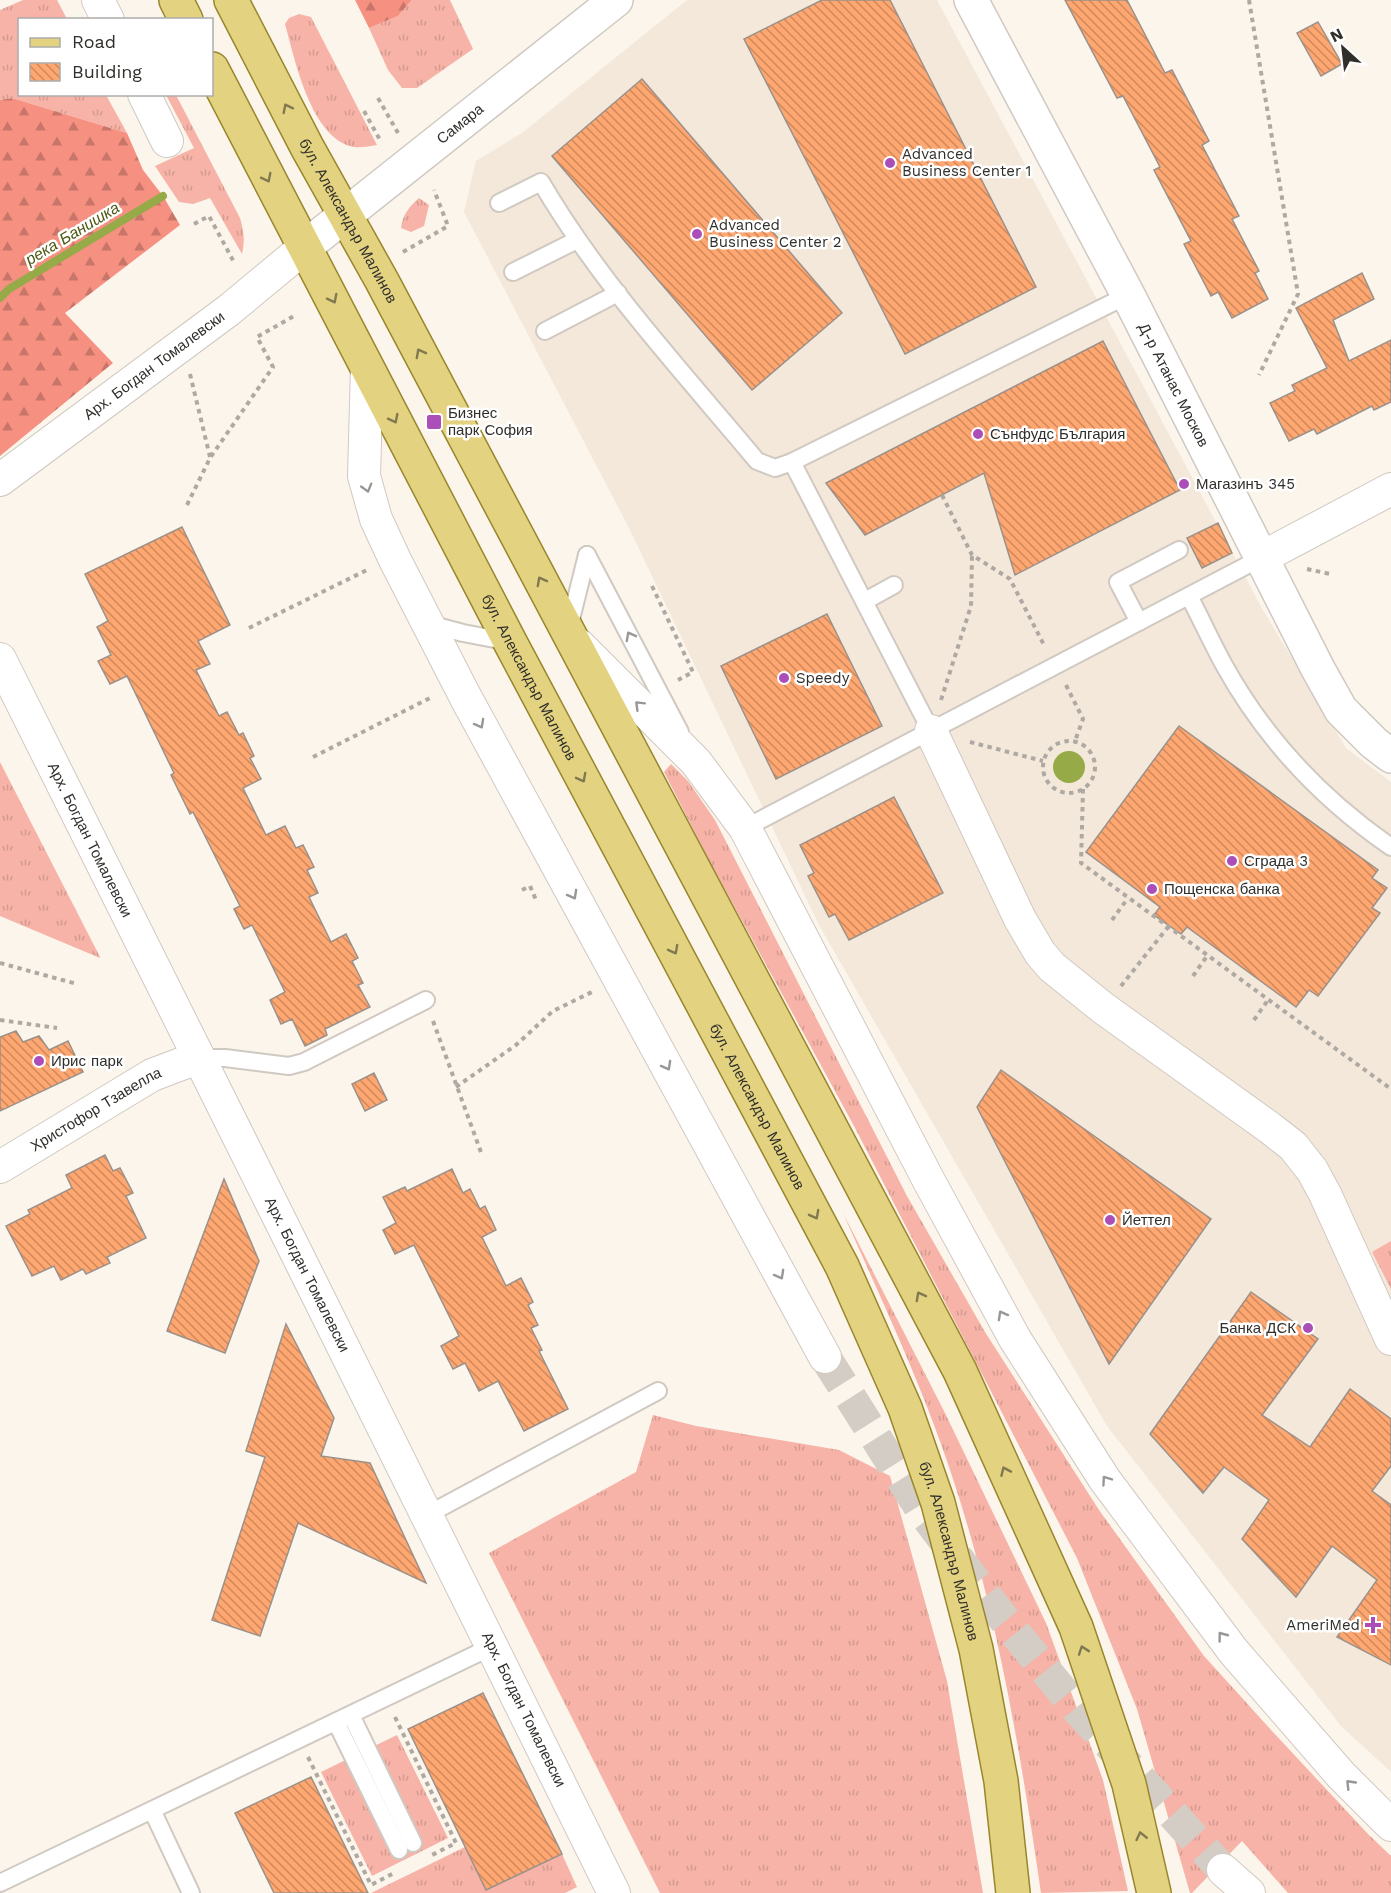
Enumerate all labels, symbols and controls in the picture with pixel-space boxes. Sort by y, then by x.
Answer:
legend [18,18,213,96]
north arrow [1313,18,1373,78]
text: N [1327,24,1346,46]
text: Road [72,31,116,52]
text: Building [72,61,142,82]
street label: Самара [433,99,488,148]
one-way arrow [283,104,295,115]
street label: бул. Александър Малинов [295,136,401,306]
place label: Advanced Business Center 1 [902,145,1031,180]
marker: Advanced Business Center 1 [883,156,897,170]
one-way arrow [259,171,271,182]
water label: река Банишка [21,198,123,269]
place label: Advanced Business Center 2 [709,216,842,251]
marker: Advanced Business Center 2 [690,227,704,241]
one-way arrow [325,293,337,304]
street label: Арх. Богдан Томалевски [80,307,228,424]
street label: Д-р Атанас Москов [1135,320,1213,450]
one-way arrow [416,349,427,359]
place label: Бизнес парк София [448,404,533,439]
one-way arrow [387,413,399,424]
marker: Бизнес парк София [425,413,443,431]
place label: Сънфудс България [990,425,1125,443]
marker: Сънфудс България [971,427,985,441]
place label: Магазинъ 345 [1196,475,1295,493]
marker: Магазинъ 345 [1177,477,1191,491]
one-way arrow [360,483,372,493]
one-way arrow [536,577,548,588]
street label: бул. Александър Малинов [478,591,580,764]
one-way arrow [625,632,637,643]
place label: Speedy [796,669,850,687]
marker: Speedy [777,671,791,685]
one-way arrow [635,701,646,712]
one-way arrow [473,718,484,728]
street label: Арх. Богдан Томалевски [44,759,136,920]
one-way arrow [575,772,587,783]
place label: Сграда 3 [1244,852,1308,870]
marker: Сграда 3 [1225,854,1239,868]
place label: Пощенска банка [1164,880,1281,898]
marker: Пощенска банка [1145,882,1159,896]
one-way arrow [566,889,577,899]
one-way arrow [667,944,678,955]
street label: бул. Александър Малинов [706,1020,809,1193]
place label: Ирис парк [51,1052,123,1070]
marker: Ирис парк [32,1054,46,1068]
one-way arrow [660,1060,671,1071]
street label: Христофор Тзавелла [27,1063,164,1155]
street label: Арх. Богдан Томалевски [261,1194,353,1355]
one-way arrow [808,1209,819,1220]
place label: Йеттел [1122,1211,1171,1229]
marker: Йеттел [1103,1213,1117,1227]
one-way arrow [773,1268,784,1279]
one-way arrow [916,1292,927,1302]
one-way arrow [998,1311,1009,1321]
place label: Банка ДСК [1219,1319,1296,1337]
marker: Банка ДСК [1301,1321,1315,1335]
street label: бул. Александър Малинов [915,1459,983,1643]
one-way arrow [1001,1467,1013,1478]
one-way arrow [1102,1476,1113,1487]
place label: AmeriMed [1286,1616,1360,1634]
marker: AmeriMed [1364,1616,1382,1634]
street label: Арх. Богдан Томалевски [478,1629,570,1790]
one-way arrow [1219,1632,1230,1643]
one-way arrow [1078,1645,1091,1656]
one-way arrow [1346,1780,1357,1790]
one-way arrow [1135,1831,1148,1841]

